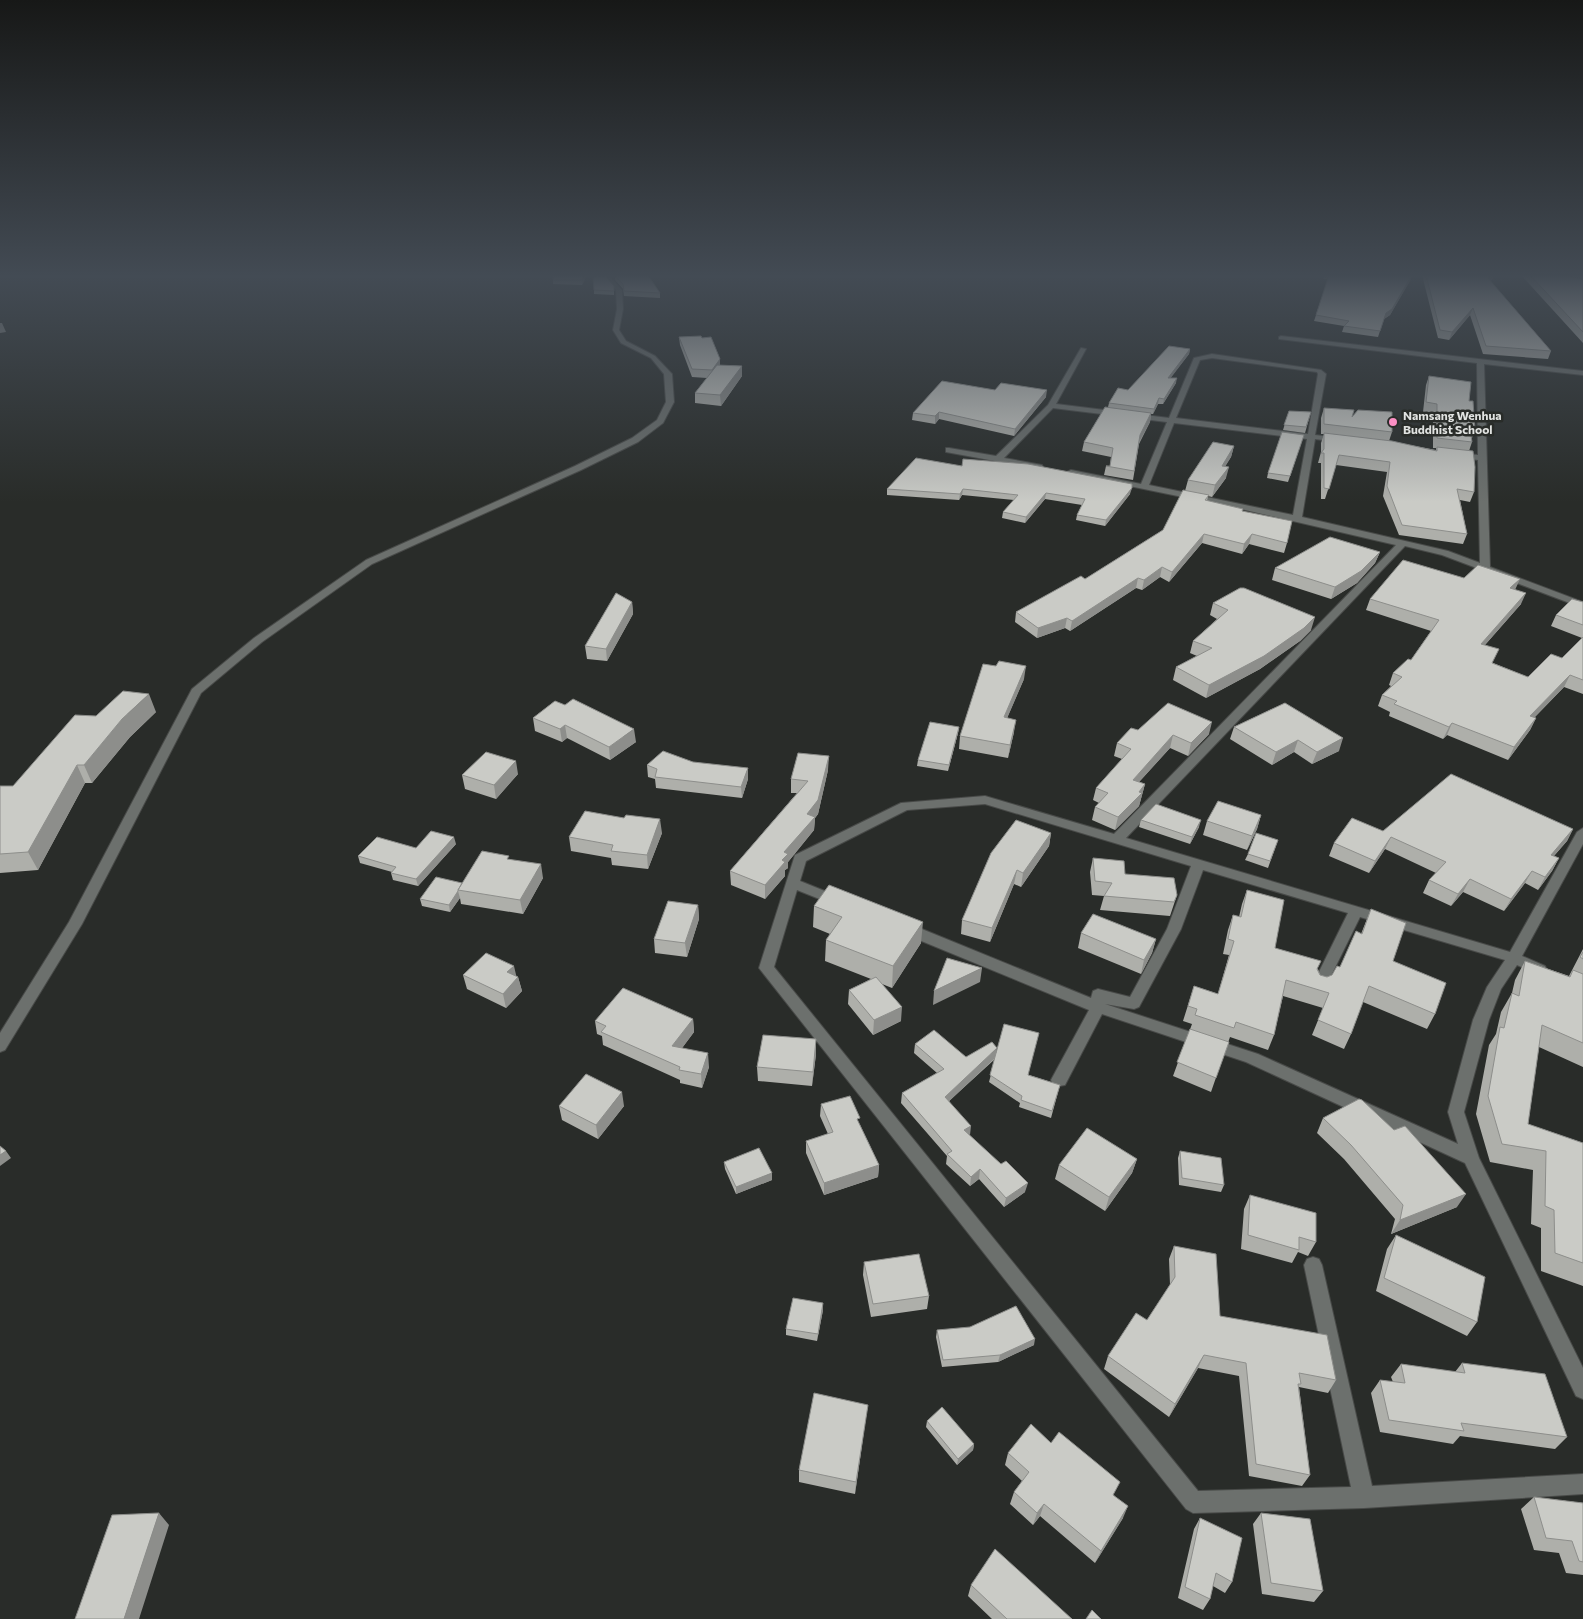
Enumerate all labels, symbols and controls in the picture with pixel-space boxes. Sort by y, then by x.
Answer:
place label: Namsang Wenhua Buddhist School [1403,408,1502,436]
marker: Namsang Wenhua Buddhist School [1387,416,1399,428]

